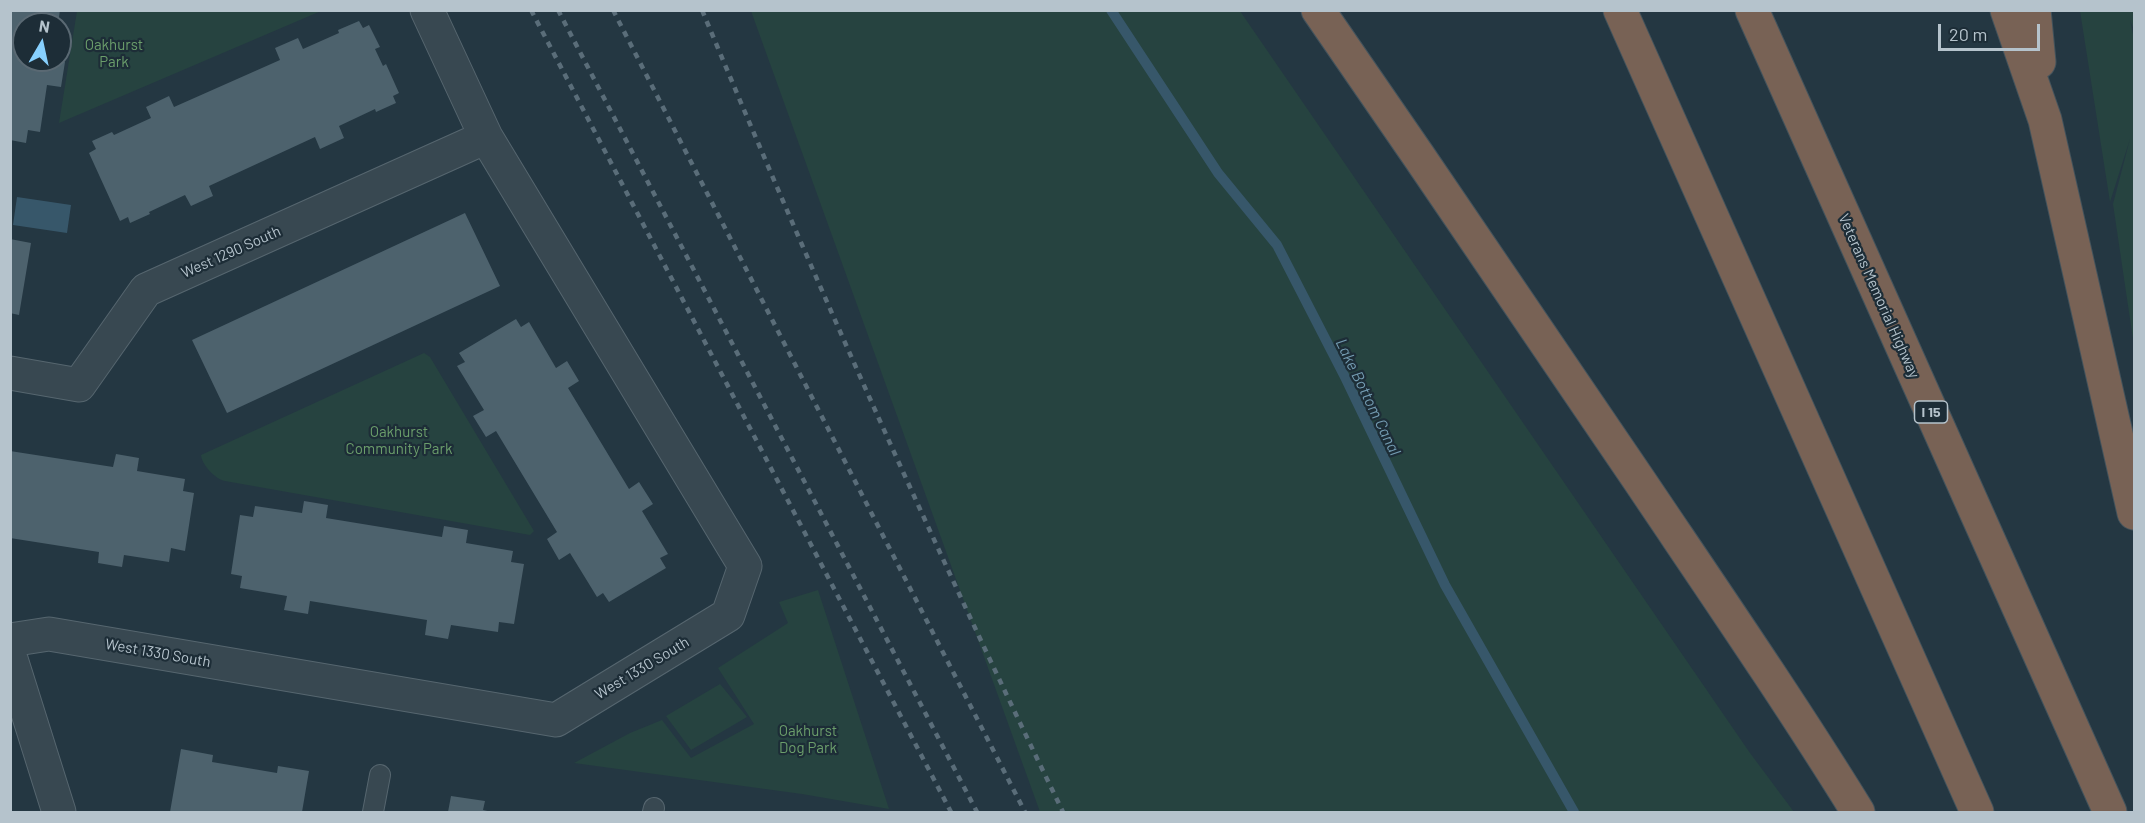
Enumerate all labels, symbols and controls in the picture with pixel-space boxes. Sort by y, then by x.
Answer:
north arrow [12,12,72,72]
scale bar [1941,12,2043,50]
text: N [38,15,51,36]
text: 20 m [1949,23,1987,45]
park label: Oakhurst Park [85,36,143,71]
street label: Veterans Memorial Highway [1835,211,1923,381]
street label: West 1290 South [178,222,284,282]
water label: Lake Bottom Canal [1331,335,1405,459]
road number: I 15 [1914,401,1948,423]
park label: Oakhurst Community Park [346,423,452,458]
street label: West 1330 South [592,633,692,703]
street label: West 1330 South [104,635,212,671]
park label: Oakhurst Dog Park [779,722,837,757]

